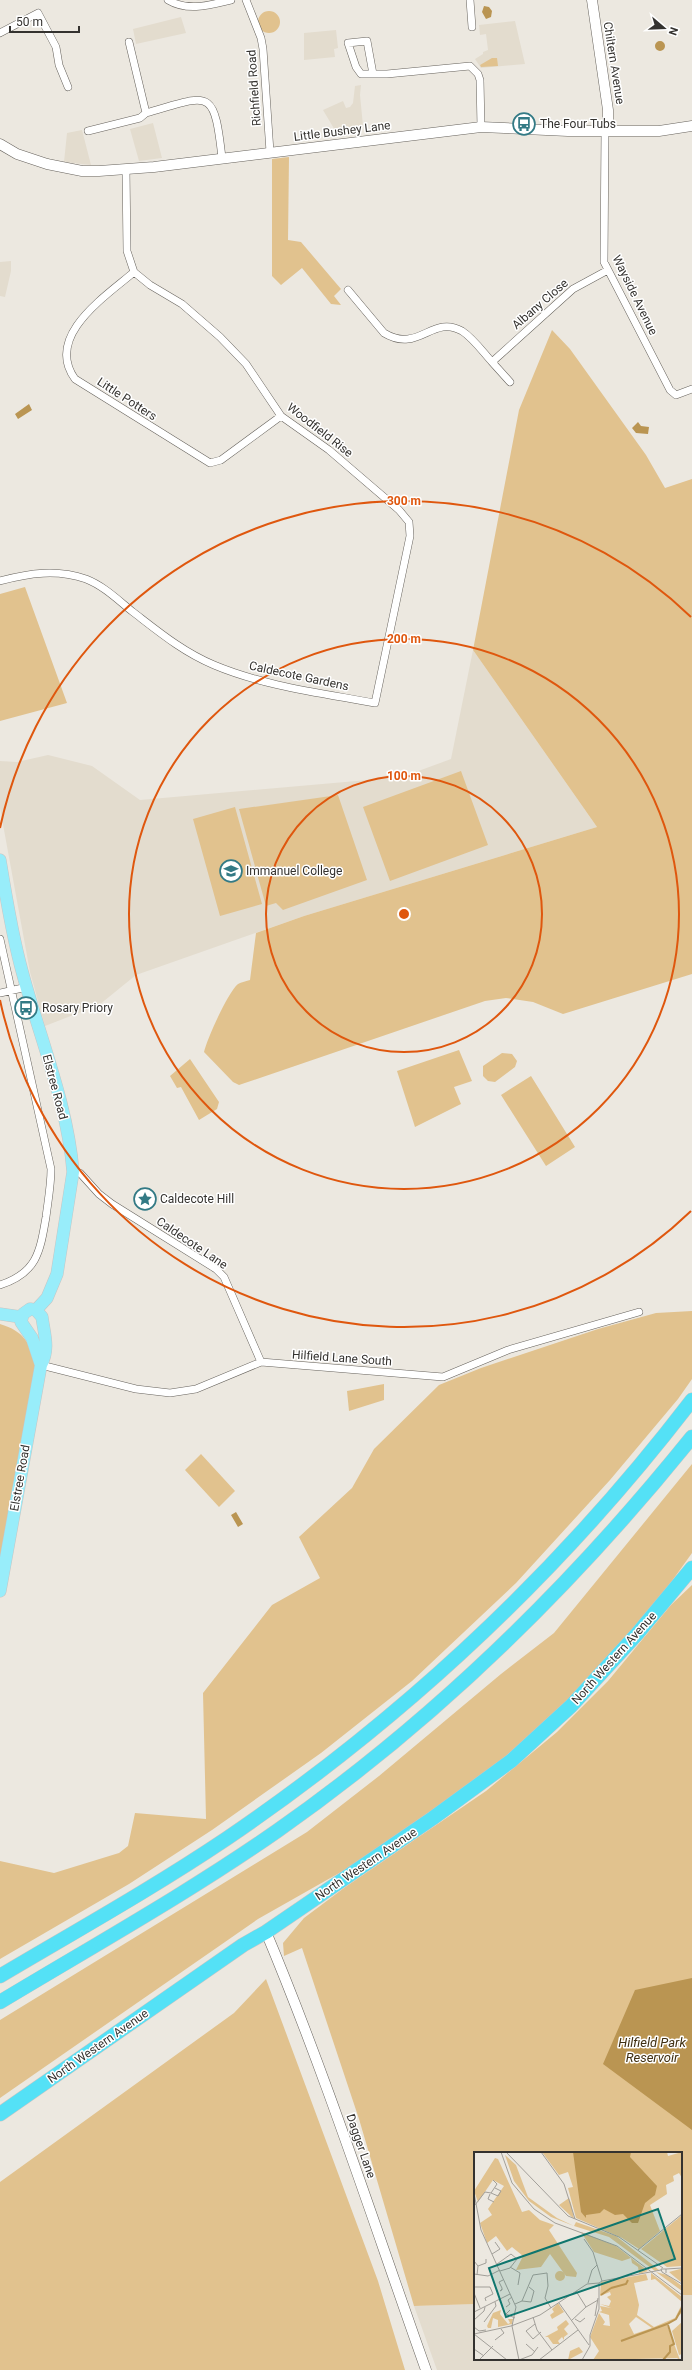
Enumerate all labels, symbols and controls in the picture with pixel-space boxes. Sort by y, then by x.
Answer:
scale bar [10,8,79,34]
north arrow [644,8,684,48]
text: 50 m [16,15,43,29]
street label: Chiltern Avenue [601,21,627,105]
text: N [665,25,680,37]
street label: Richfield Road [244,49,264,127]
bus stop icon: The Four Tubs [511,111,537,137]
place label: The Four Tubs [540,117,616,131]
street label: Little Bushey Lane [293,118,391,144]
street label: Wayside Avenue [610,253,660,337]
street label: Albany Close [509,276,571,332]
street label: Little Potters [95,375,159,423]
street label: Woodfield Rise [284,400,356,460]
text: 300 m [387,494,421,508]
text: 200 m [387,632,421,646]
street label: Caldecote Gardens [248,659,350,693]
text: 100 m [387,769,421,783]
school or university icon: Immanuel College [218,858,244,884]
place label: Immanuel College [246,864,342,878]
centre of rings [397,907,411,921]
bus stop icon: Rosary Priory [13,995,39,1021]
place label: Rosary Priory [42,1001,113,1015]
street label: Elstree Road [40,1053,70,1121]
place icon: Caldecote Hill [132,1186,158,1212]
place label: Caldecote Hill [160,1192,234,1206]
street label: Caldecote Lane [154,1214,230,1272]
street label: Hilfield Lane South [292,1348,392,1368]
street label: Elstree Road [7,1444,33,1512]
street label: North Western Avenue [569,1609,659,1707]
street label: North Western Avenue [313,1825,419,1903]
street label: North Western Avenue [45,2006,151,2086]
water label: Hilfield Park Reservoir [618,2035,686,2065]
street label: Dagger Lane [343,2112,379,2180]
inset map [474,2152,682,2360]

